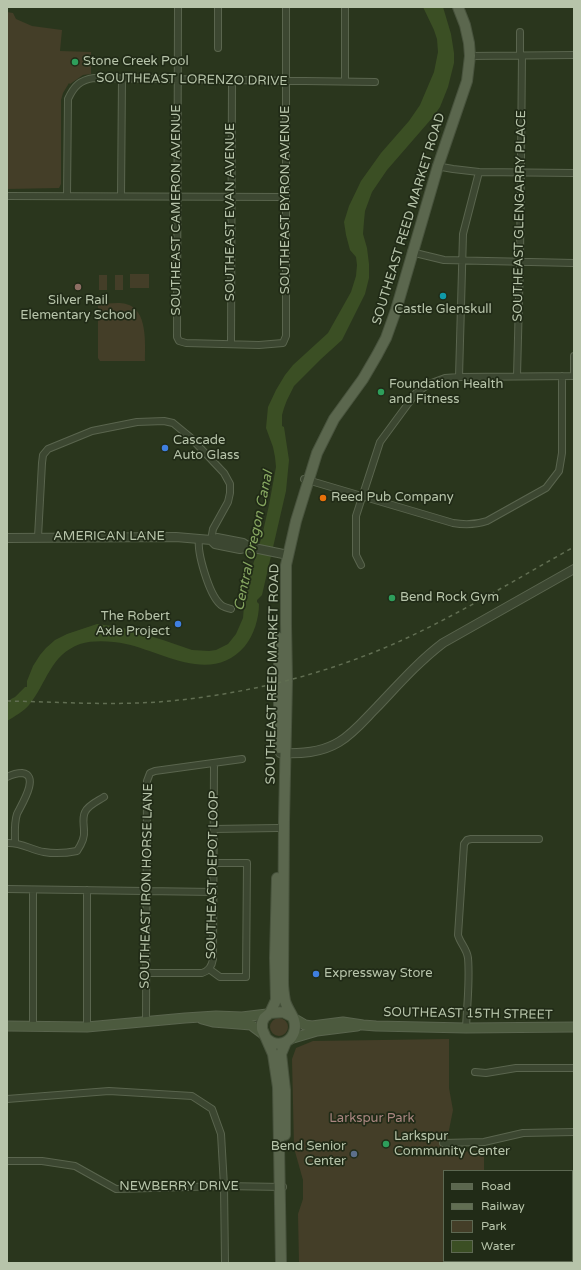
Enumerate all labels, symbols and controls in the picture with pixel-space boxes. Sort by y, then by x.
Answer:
place label: Stone Creek Pool [83,54,189,70]
marker: Stone Creek Pool [70,57,80,67]
street label: SOUTHEAST LORENZO DRIVE [96,71,288,89]
street label: SOUTHEAST CAMERON AVENUE [169,104,185,316]
street label: SOUTHEAST BYRON AVENUE [278,106,294,294]
street label: SOUTHEAST GLENGARRY PLACE [510,110,530,322]
street label: SOUTHEAST REED MARKET ROAD [369,111,449,327]
street label: SOUTHEAST EVAN AVENUE [223,123,239,301]
marker: Silver Rail Elementary School [73,282,83,292]
marker: Castle Glenskull [438,291,448,301]
place label: Silver Rail Elementary School [20,293,136,324]
place label: Castle Glenskull [394,302,492,318]
place label: Foundation Health and Fitness [389,377,503,408]
marker: Foundation Health and Fitness [376,387,386,397]
place label: Cascade Auto Glass [173,433,239,464]
marker: Cascade Auto Glass [160,443,170,453]
water label: Central Oregon Canal [231,469,277,613]
place label: Reed Pub Company [331,490,454,506]
marker: Reed Pub Company [318,493,328,503]
street label: AMERICAN LANE [53,529,165,545]
street label: SOUTHEAST REED MARKET ROAD [263,563,283,785]
place label: Bend Rock Gym [400,590,499,606]
marker: Bend Rock Gym [387,593,397,603]
place label: The Robert Axle Project [95,609,170,640]
marker: The Robert Axle Project [173,619,183,629]
street label: SOUTHEAST IRON HORSE LANE [137,783,157,989]
street label: SOUTHEAST DEPOT LOOP [204,791,222,959]
place label: Expressway Store [324,966,433,982]
marker: Expressway Store [311,969,321,979]
street label: SOUTHEAST 15TH STREET [383,1005,553,1023]
park label: Larkspur Park [329,1111,415,1127]
place label: Larkspur Community Center [394,1129,510,1160]
place label: Bend Senior Center [271,1139,346,1170]
marker: Larkspur Community Center [381,1139,391,1149]
marker: Bend Senior Center [349,1149,359,1159]
legend [443,1170,573,1262]
street label: NEWBERRY DRIVE [119,1179,239,1195]
text: Road [481,1179,511,1193]
text: Railway [481,1199,525,1213]
text: Park [481,1219,507,1233]
text: Water [481,1239,515,1253]

